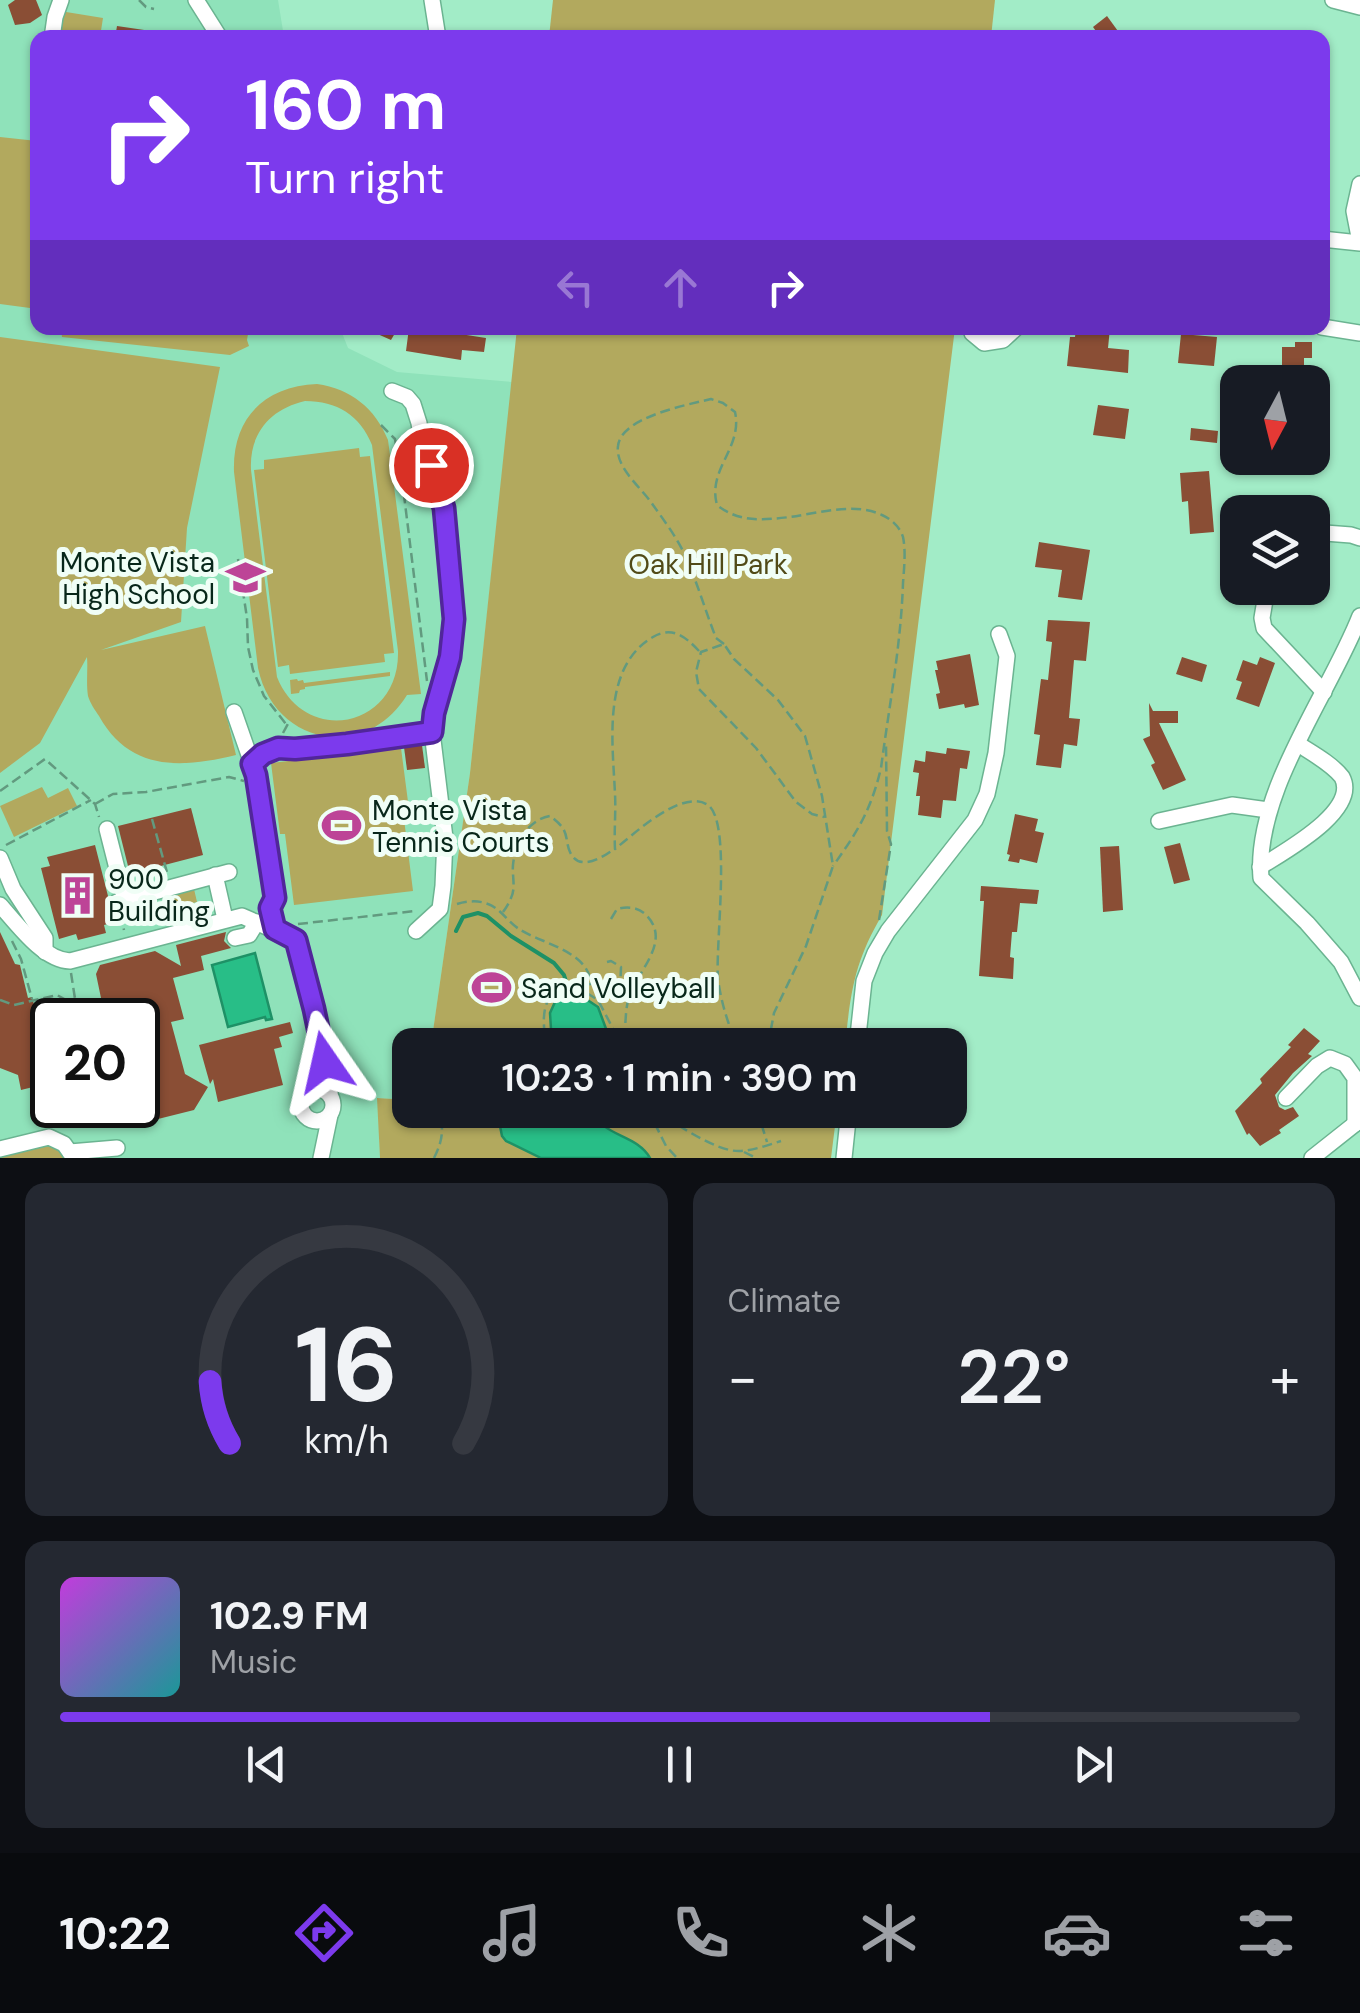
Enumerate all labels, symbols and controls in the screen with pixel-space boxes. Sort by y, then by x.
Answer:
text: 160 m [245,60,446,151]
icon: right [80,70,210,200]
text: Turn right [245,148,444,207]
icon: left [548,260,603,315]
icon: ahead [653,260,708,315]
icon: right [758,260,813,315]
north arrow [1220,365,1330,475]
map controls [1220,365,1330,605]
pin [389,423,474,508]
icon: arrive [404,438,459,493]
button: layers [1220,495,1330,605]
place label: Monte Vista High School [60,544,215,613]
park label: Oak Hill Park [628,546,788,583]
school or university icon: Monte Vista High School [224,557,266,599]
place label: Monte Vista Tennis Courts [372,792,550,861]
sports icon: Monte Vista Tennis Courts [321,805,363,847]
place label: 900 Building [108,861,210,930]
building icon: 900 Building [57,874,99,916]
sports icon: Sand Volleyball [470,967,512,1009]
place label: Sand Volleyball [521,970,716,1007]
speed limit sign: 20 [30,998,160,1128]
position arrow [273,1010,377,1114]
text: 10:23 · 1 min · 390 m [501,1053,858,1103]
text: Climate [728,1280,841,1322]
text: 16 [294,1298,398,1433]
text: 22° [957,1329,1070,1426]
text: − [728,1342,758,1414]
text: + [1270,1342,1300,1414]
text: km/h [304,1418,388,1464]
text: 102.9 FM [210,1591,369,1641]
text: Music [210,1641,297,1683]
icon: previous [239,1737,294,1792]
icon: pause [652,1737,707,1792]
icon: next [1066,1737,1121,1792]
icon: directions [289,1898,359,1968]
icon: music [477,1898,547,1968]
icon: phone [666,1898,736,1968]
icon: climate [854,1898,924,1968]
icon: car [1042,1898,1112,1968]
icon: filters [1231,1898,1301,1968]
text: 10:22 [59,1904,171,1963]

